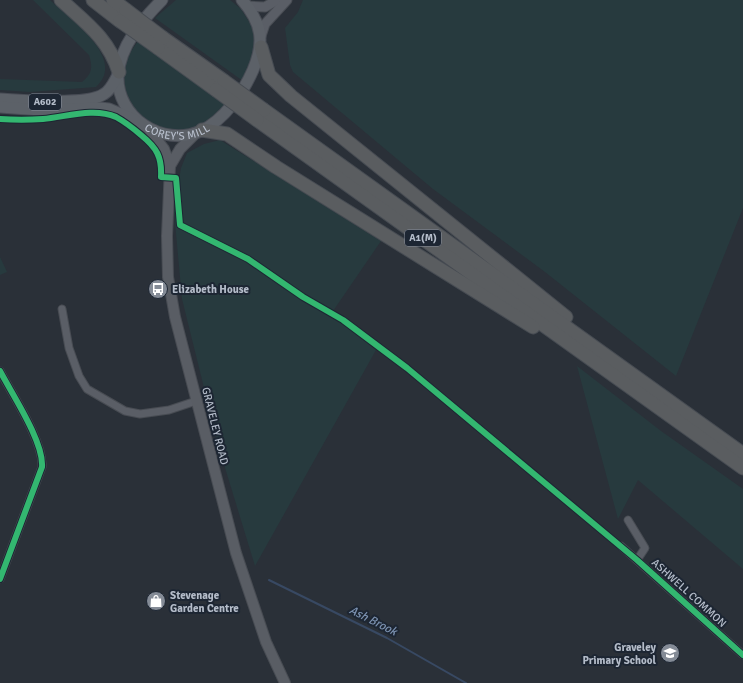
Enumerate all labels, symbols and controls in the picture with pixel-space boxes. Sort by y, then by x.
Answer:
road number: A602 [29,94,61,110]
street label: COREY'S MILL [143,121,212,142]
road number: A1(M) [405,230,441,246]
bus stop icon: Elizabeth House [147,278,169,300]
place label: Elizabeth House [172,283,250,296]
street label: GRAVELEY ROAD [199,386,231,466]
street label: ASHWELL COMMON [649,556,729,630]
place label: Stevenage Garden Centre [170,589,239,615]
shop icon: Stevenage Garden Centre [145,590,167,612]
water label: Ash Brook [347,603,400,640]
place label: Graveley Primary School [582,641,657,667]
school or university icon: Graveley Primary School [659,642,681,664]

